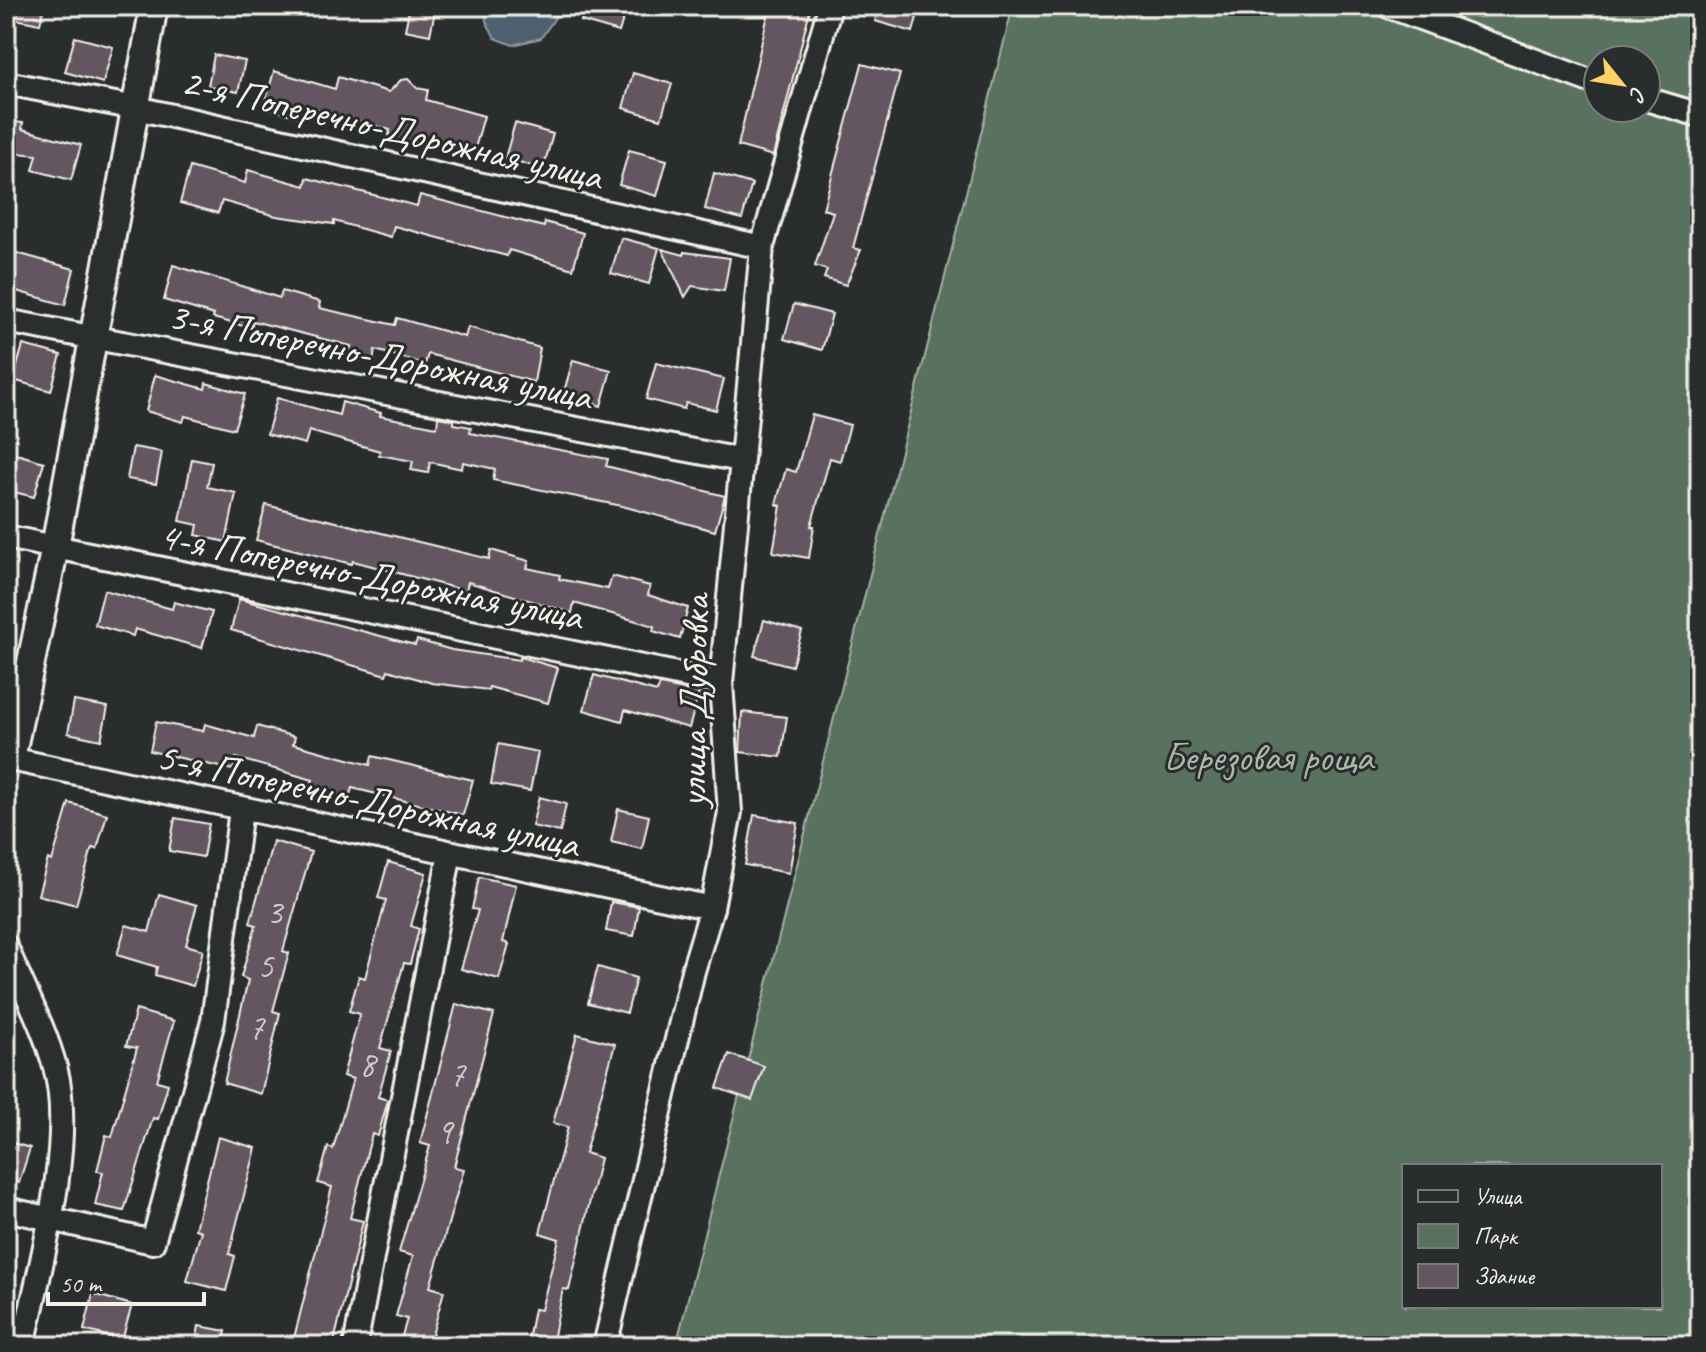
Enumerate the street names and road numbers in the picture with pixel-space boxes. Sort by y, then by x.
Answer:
street label: 2-я Поперечно-Дорожная улица [177,56,609,202]
street label: 3-я Поперечно-Дорожная улица [164,290,598,422]
street label: 4-я Поперечно-Дорожная улица [155,510,589,642]
street label: улица Дубровка [667,591,721,810]
street label: 5-я Поперечно-Дорожная улица [152,731,586,870]

